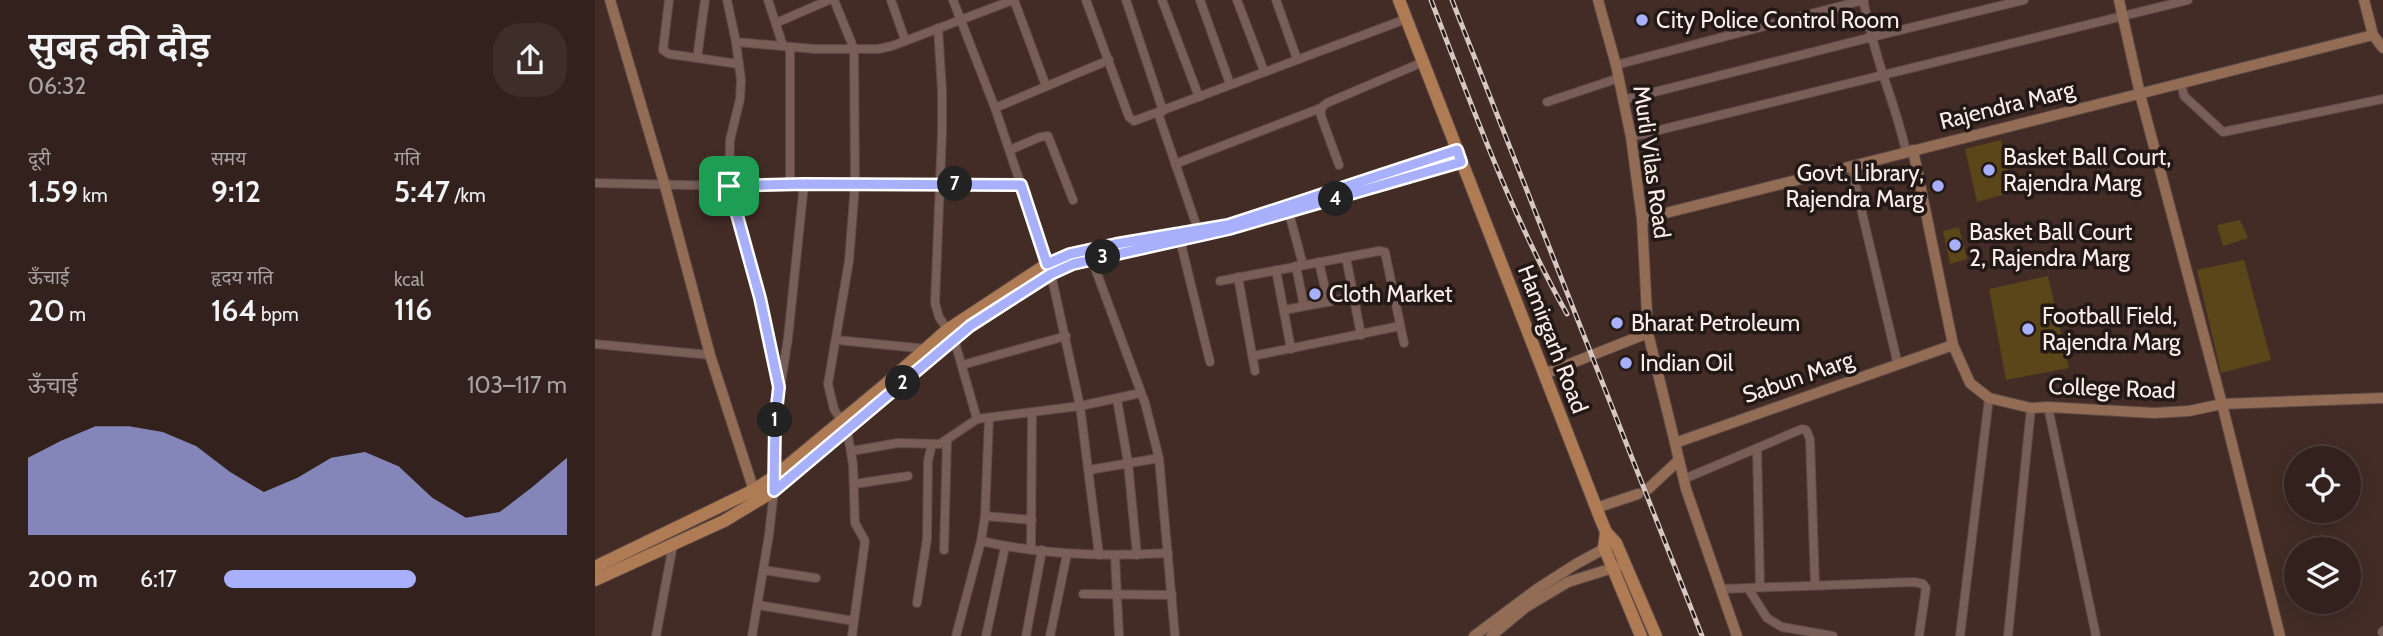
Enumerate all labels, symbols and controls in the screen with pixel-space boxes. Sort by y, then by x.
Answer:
place label: City Police Control Room [1656,6,1899,34]
marker: City Police Control Room [1634,12,1650,28]
text: सुबह की दौड़ [28,22,210,69]
button: share [493,23,567,97]
text: 06:32 [28,72,86,100]
street label: Rajendra Marg [1936,75,2078,135]
street label: Murli Vilas Road [1627,84,1677,240]
place label: Basket Ball Court, Rajendra Marg [2003,143,2171,197]
text: दूरी [28,147,51,170]
text: समय [211,147,246,170]
text: गति [394,147,420,170]
pin [699,156,759,216]
place label: Govt. Library, Rajendra Marg [1785,159,1925,213]
marker: Basket Ball Court, Rajendra Marg [1981,162,1997,178]
pin: 7 [937,166,973,202]
icon: arrive [710,167,748,205]
text: 7 [950,172,959,195]
text: 1.59 [28,173,78,210]
text: 9:12 [211,173,261,210]
text: 5:47 [394,173,450,210]
marker: Govt. Library, Rajendra Marg [1930,178,1946,194]
pin: 4 [1319,182,1353,216]
text: km [78,184,108,207]
text: /km [450,184,486,207]
text: 4 [1330,187,1341,210]
place label: Basket Ball Court 2, Rajendra Marg [1969,218,2132,272]
marker: Basket Ball Court 2, Rajendra Marg [1947,237,1963,253]
pin: 3 [1085,240,1121,274]
text: 3 [1097,245,1108,268]
street label: Hamirgarh Road [1512,261,1594,417]
text: ऊँचाई [28,266,69,289]
text: हृदय गति [211,266,273,289]
text: kcal [394,268,424,291]
place label: Cloth Market [1329,280,1453,308]
marker: Cloth Market [1307,286,1323,302]
text: 116 [394,291,432,328]
text: 20 [28,292,65,329]
text: 164 [211,292,257,329]
place label: Football Field, Rajendra Marg [2042,302,2181,356]
text: m [65,303,86,326]
text: bpm [257,303,299,326]
place label: Bharat Petroleum [1631,309,1800,337]
marker: Bharat Petroleum [1609,315,1625,331]
marker: Football Field, Rajendra Marg [2020,321,2036,337]
street label: Sabun Marg [1739,345,1858,409]
place label: Indian Oil [1640,349,1734,377]
marker: Indian Oil [1618,355,1634,371]
pin: 2 [885,366,921,400]
text: ऊँचाई [28,371,78,399]
text: 103–117 m [467,371,567,399]
text: 2 [897,371,908,394]
street label: College Road [2048,372,2176,404]
pin: 1 [757,402,793,438]
text: 1 [771,408,778,431]
map controls [2284,446,2361,614]
button: locate [2284,446,2361,523]
button: layers [2284,537,2361,614]
text: 200 m [28,565,98,593]
text: 6:17 [140,565,177,593]

